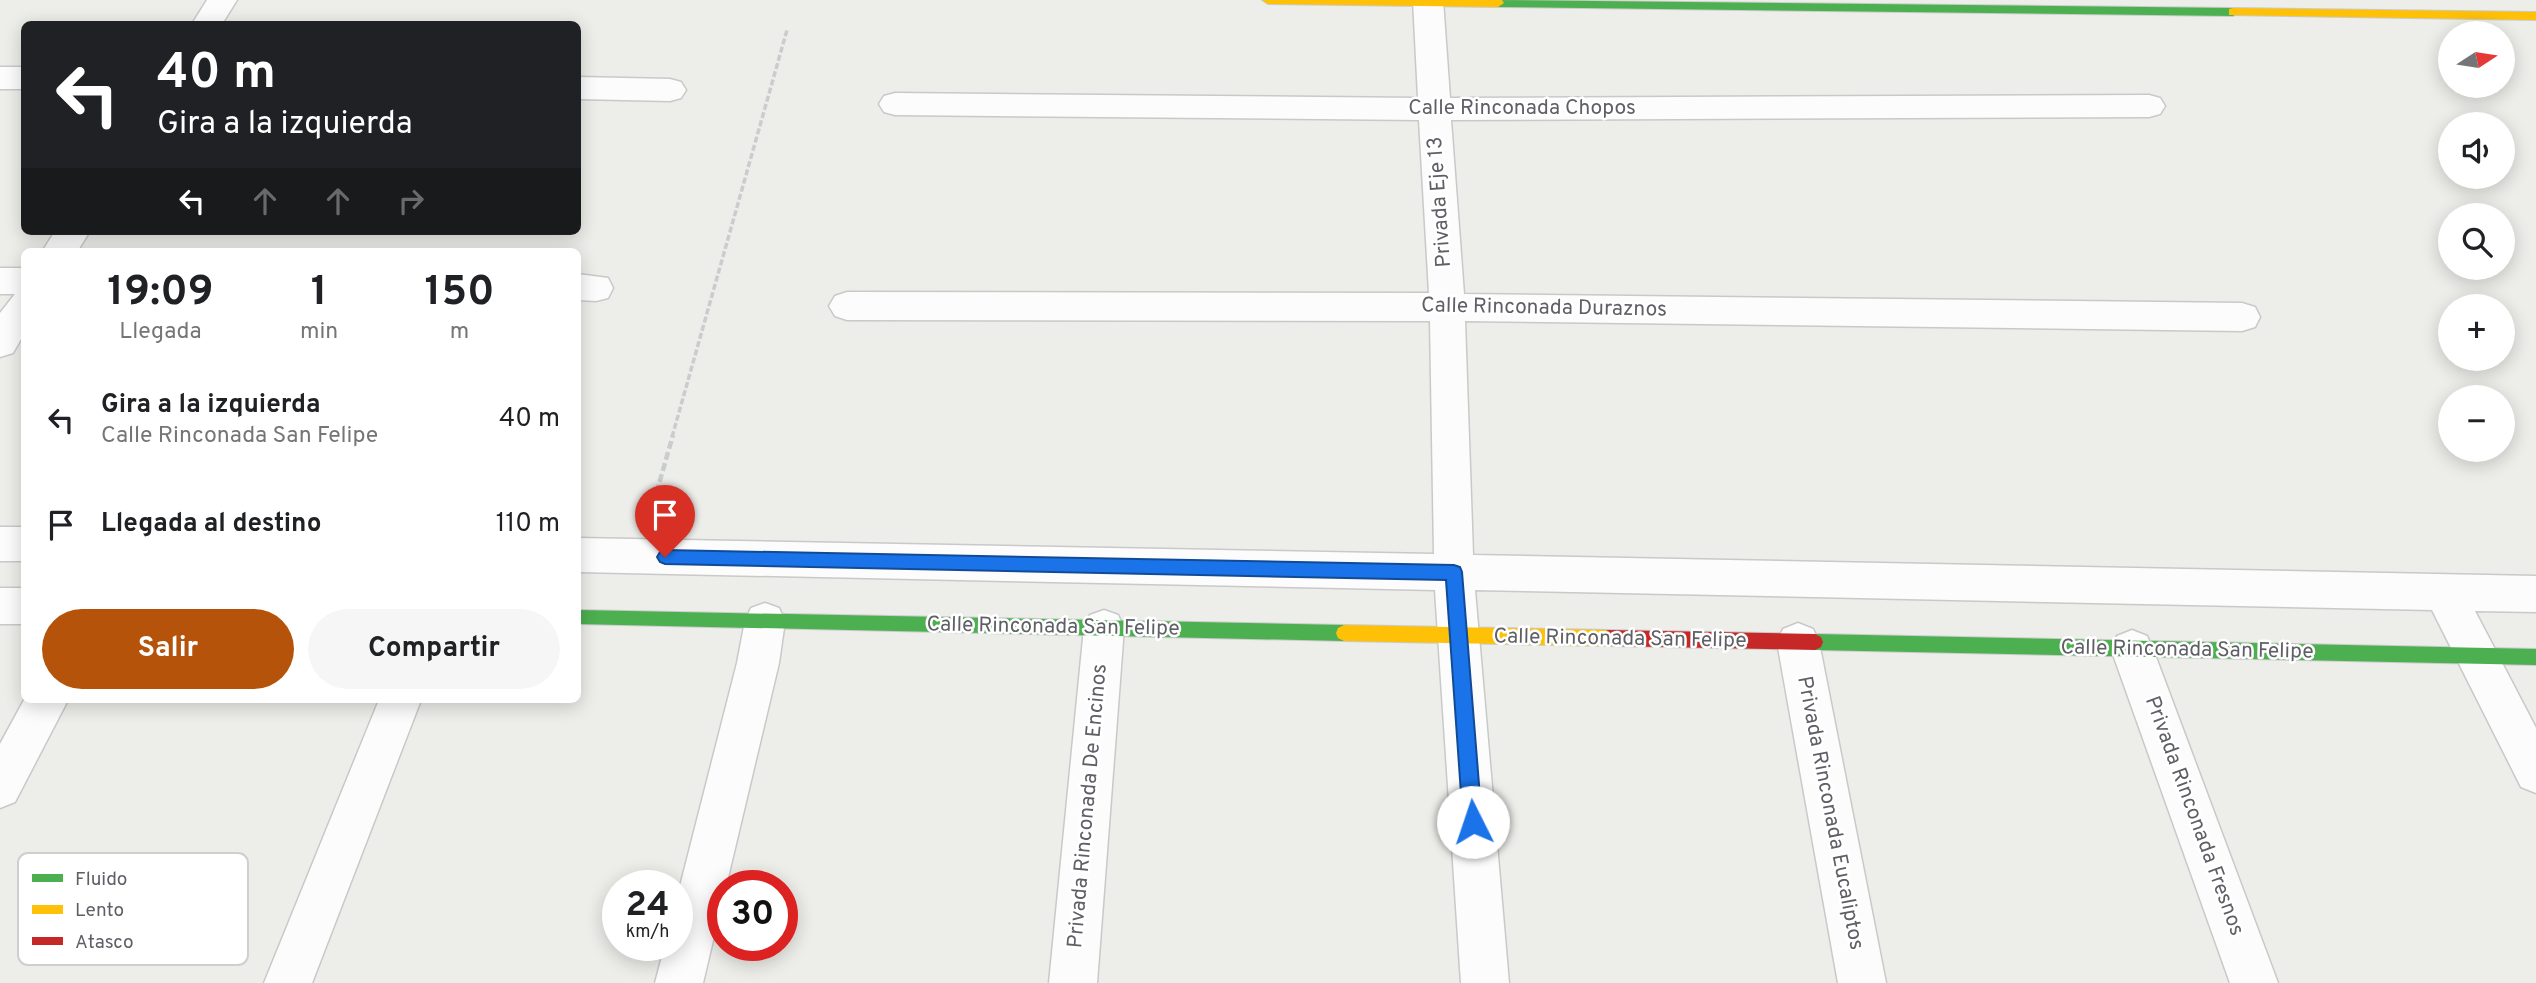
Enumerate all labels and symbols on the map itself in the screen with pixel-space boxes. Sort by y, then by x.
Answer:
north arrow [2438,21,2515,98]
street label: Calle Rinconada Chopos [1408,95,1636,122]
street label: Privada Eje 13 [1422,136,1458,268]
street label: Calle Rinconada Duraznos [1421,292,1667,324]
pin [635,485,695,557]
street label: Calle Rinconada San Felipe [926,611,1180,643]
street label: Calle Rinconada San Felipe [1493,623,1747,655]
street label: Calle Rinconada San Felipe [2060,634,2314,666]
street label: Privada Rinconada De Encinos [1062,663,1114,949]
street label: Privada Rinconada Eucaliptos [1790,674,1870,952]
street label: Privada Rinconada Fresnos [2138,692,2250,940]
position arrow [1436,785,1510,859]
legend [18,853,248,965]
text: Fluido [75,868,127,892]
speed limit sign: 30 [707,870,798,961]
text: Lento [75,899,124,923]
text: Atasco [75,931,134,955]

